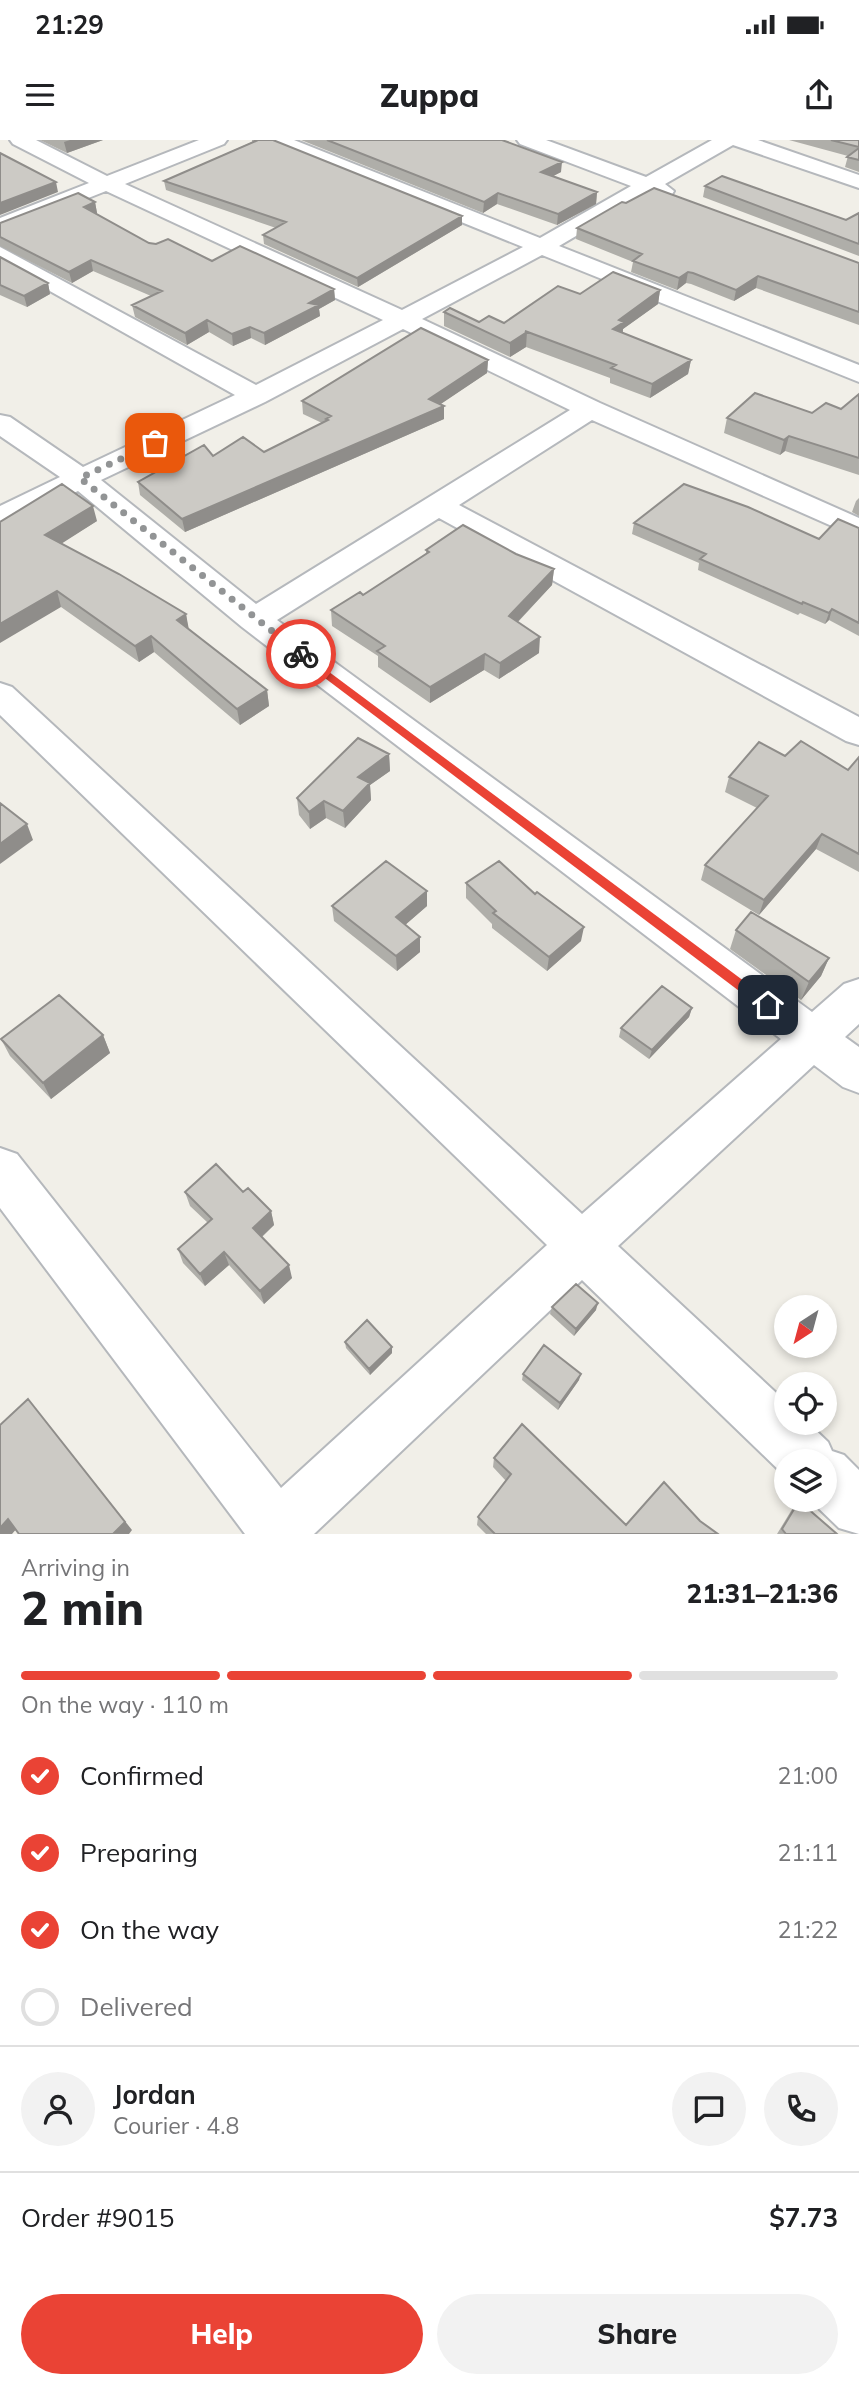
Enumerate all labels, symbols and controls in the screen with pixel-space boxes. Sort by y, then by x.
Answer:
text: 21:29 [35,8,104,41]
text: Zuppa [380,75,479,115]
icon: menu [21,76,59,114]
icon: share [800,76,838,114]
pin [125,413,185,473]
icon: bag [136,424,174,462]
courier [266,619,336,689]
icon: bike [282,635,320,673]
pin [738,975,798,1035]
icon: home [749,986,787,1024]
north arrow [774,1295,836,1358]
map controls [774,1295,837,1512]
button: locate [774,1372,837,1435]
button: layers [774,1449,837,1512]
text: Arriving in [21,1553,130,1582]
text: 21:31–21:36 [687,1577,838,1610]
text: 2 min [21,1579,144,1637]
text: On the way · 110 m [21,1690,229,1719]
icon: check [21,1757,59,1795]
text: Confirmed [80,1759,204,1792]
text: 21:00 [778,1761,838,1790]
icon: check [21,1834,59,1872]
text: Preparing [80,1836,198,1869]
text: 21:11 [778,1838,838,1867]
icon: check [21,1911,59,1949]
text: On the way [80,1913,219,1946]
text: 21:22 [778,1915,838,1944]
text: Delivered [80,1990,193,2023]
button: person [21,2072,95,2146]
button: chat [672,2072,746,2146]
button: phone [764,2072,838,2146]
text: Jordan [113,2078,196,2111]
text: Courier · 4.8 [113,2111,239,2140]
text: Order #9015 [21,2201,174,2234]
text: $7.73 [769,2201,838,2234]
button: Help [21,2294,423,2374]
button: Share [437,2294,838,2374]

